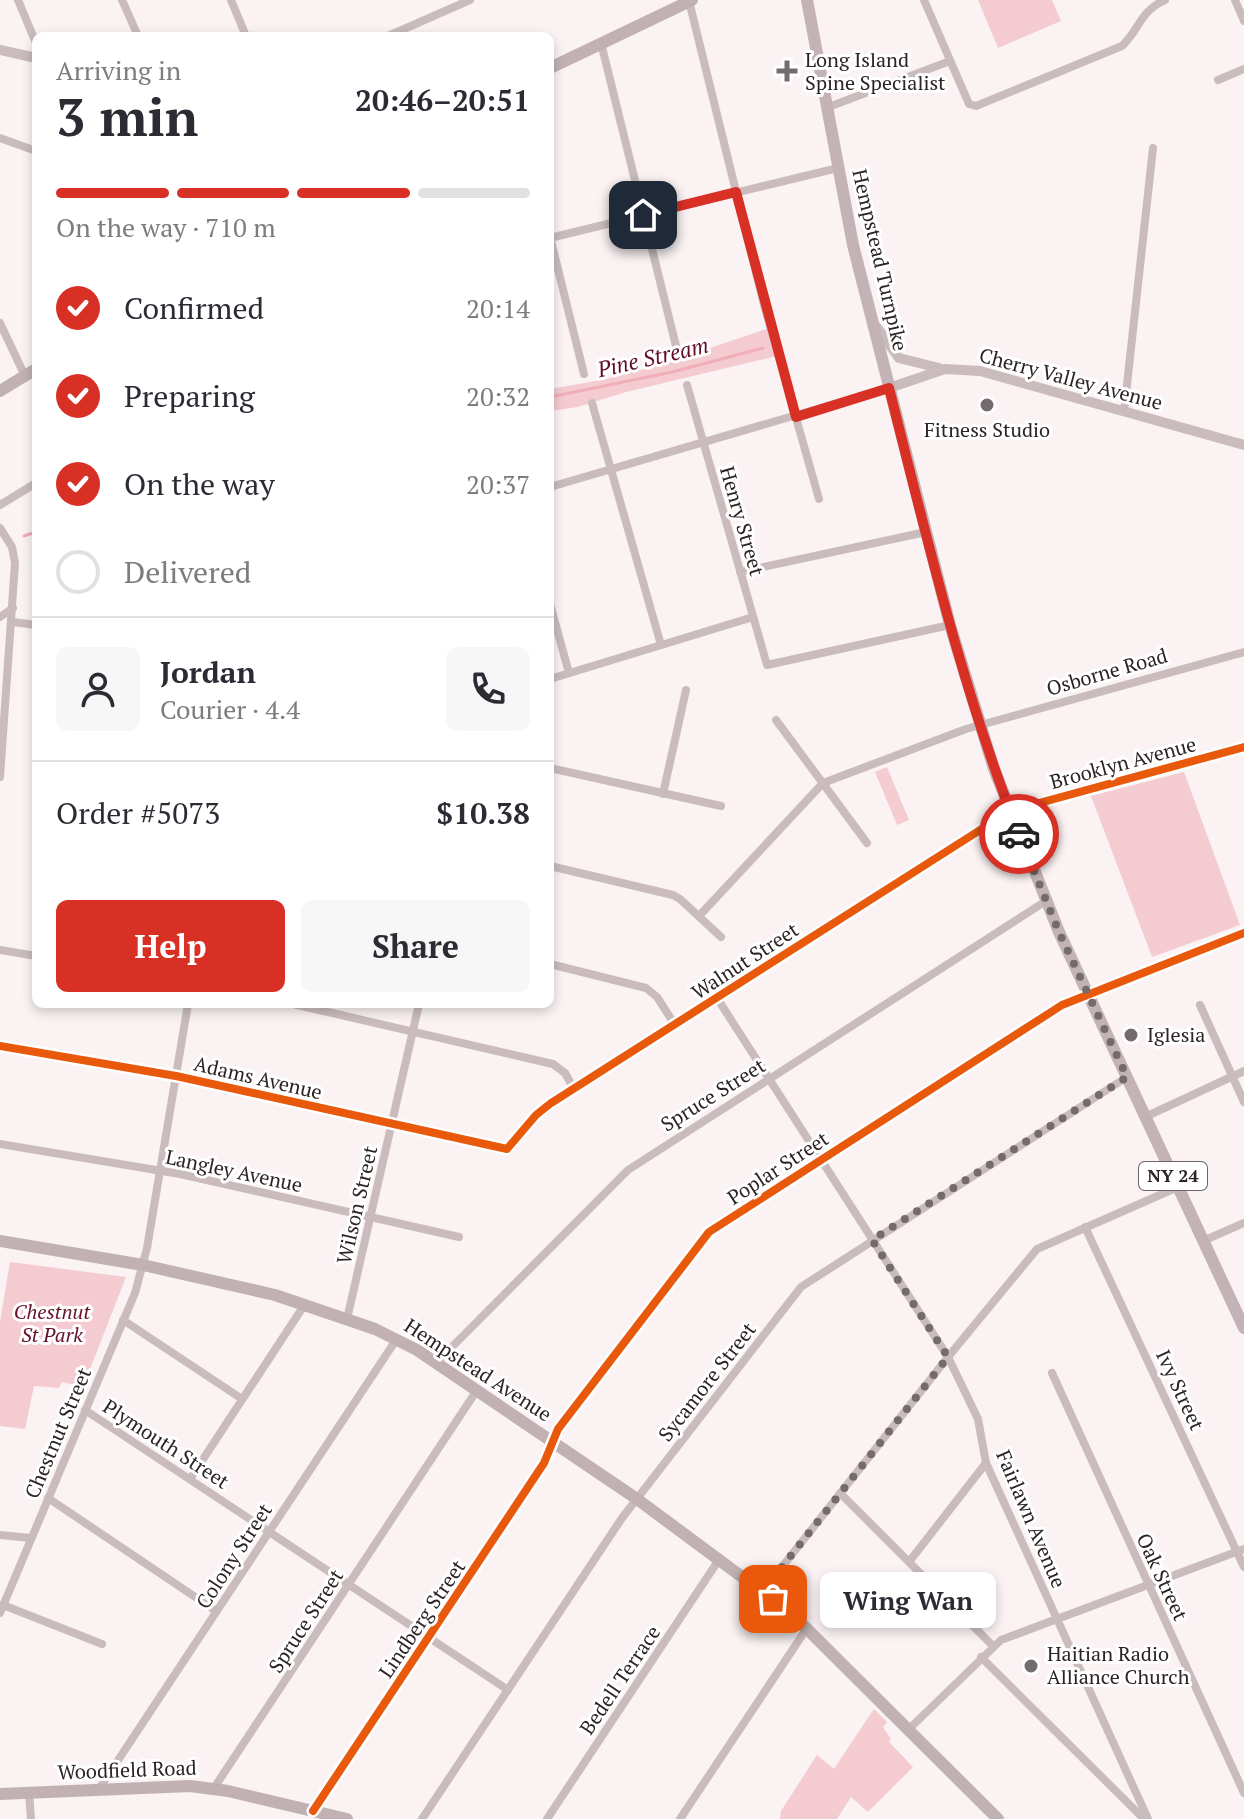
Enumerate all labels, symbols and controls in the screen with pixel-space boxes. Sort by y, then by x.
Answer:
place label: Long Island Spine Specialist [805,46,946,96]
text: Arriving in [56,53,181,87]
marker: Long Island Spine Specialist [776,60,798,82]
text: 20:46–20:51 [355,80,530,120]
text: 3 min [56,82,198,151]
street label: Hempstead Turnpike [846,166,915,353]
pin [609,181,677,249]
icon: home [621,193,665,237]
text: On the way · 710 m [56,210,276,244]
icon: check [56,286,100,330]
text: Confirmed [124,288,264,328]
text: 20:14 [466,291,530,325]
water label: Pine Stream [593,330,711,384]
street label: Cherry Valley Avenue [976,341,1166,416]
icon: check [56,374,100,418]
text: Preparing [124,376,255,416]
text: 20:32 [466,379,530,413]
marker: Fitness Studio [978,396,996,414]
place label: Fitness Studio [924,416,1050,443]
icon: check [56,462,100,506]
street label: Henry Street [714,463,771,579]
text: On the way [124,464,275,504]
text: 20:37 [466,467,530,501]
text: Delivered [124,552,251,592]
street label: Osborne Road [1043,641,1170,702]
button: person [56,647,140,731]
button: phone [446,647,530,731]
text: Jordan [160,652,256,692]
text: Courier · 4.4 [160,692,300,726]
street label: Brooklyn Avenue [1047,730,1199,795]
text: Order #5073 [56,793,220,833]
text: $10.38 [436,793,530,833]
courier [979,794,1059,874]
icon: car [997,812,1041,856]
button: Help [56,900,285,992]
button: Share [301,900,530,992]
street label: Walnut Street [686,916,804,1005]
place label: Iglesia [1147,1021,1205,1048]
marker: Iglesia [1122,1026,1140,1044]
street label: Adams Avenue [191,1050,325,1105]
street label: Spruce Street [655,1051,771,1137]
street label: Poplar Street [722,1124,834,1210]
street label: Langley Avenue [163,1143,305,1198]
street label: Wilson Street [330,1143,383,1267]
road number: NY 24 [1139,1162,1207,1190]
park label: Chestnut St Park [14,1298,91,1348]
street label: Hempstead Avenue [399,1312,557,1427]
street label: Sycamore Street [652,1316,762,1447]
street label: Ivy Street [1150,1345,1211,1435]
street label: Chestnut Street [18,1363,97,1502]
street label: Plymouth Street [98,1393,235,1495]
street label: Fairlawn Avenue [990,1446,1073,1592]
street label: Colony Street [189,1497,278,1614]
street label: Oak Street [1130,1529,1195,1625]
street label: Lindberg Street [372,1554,472,1683]
street label: Spruce Street [262,1563,349,1678]
pin [739,1565,807,1633]
callout: Wing Wan [821,1571,997,1627]
icon: bag [751,1577,795,1621]
text: Wing Wan [843,1583,973,1617]
street label: Bedell Terrace [573,1620,666,1740]
place label: Haitian Radio Alliance Church [1047,1640,1190,1690]
marker: Haitian Radio Alliance Church [1022,1657,1040,1675]
street label: Woodfield Road [57,1754,197,1785]

